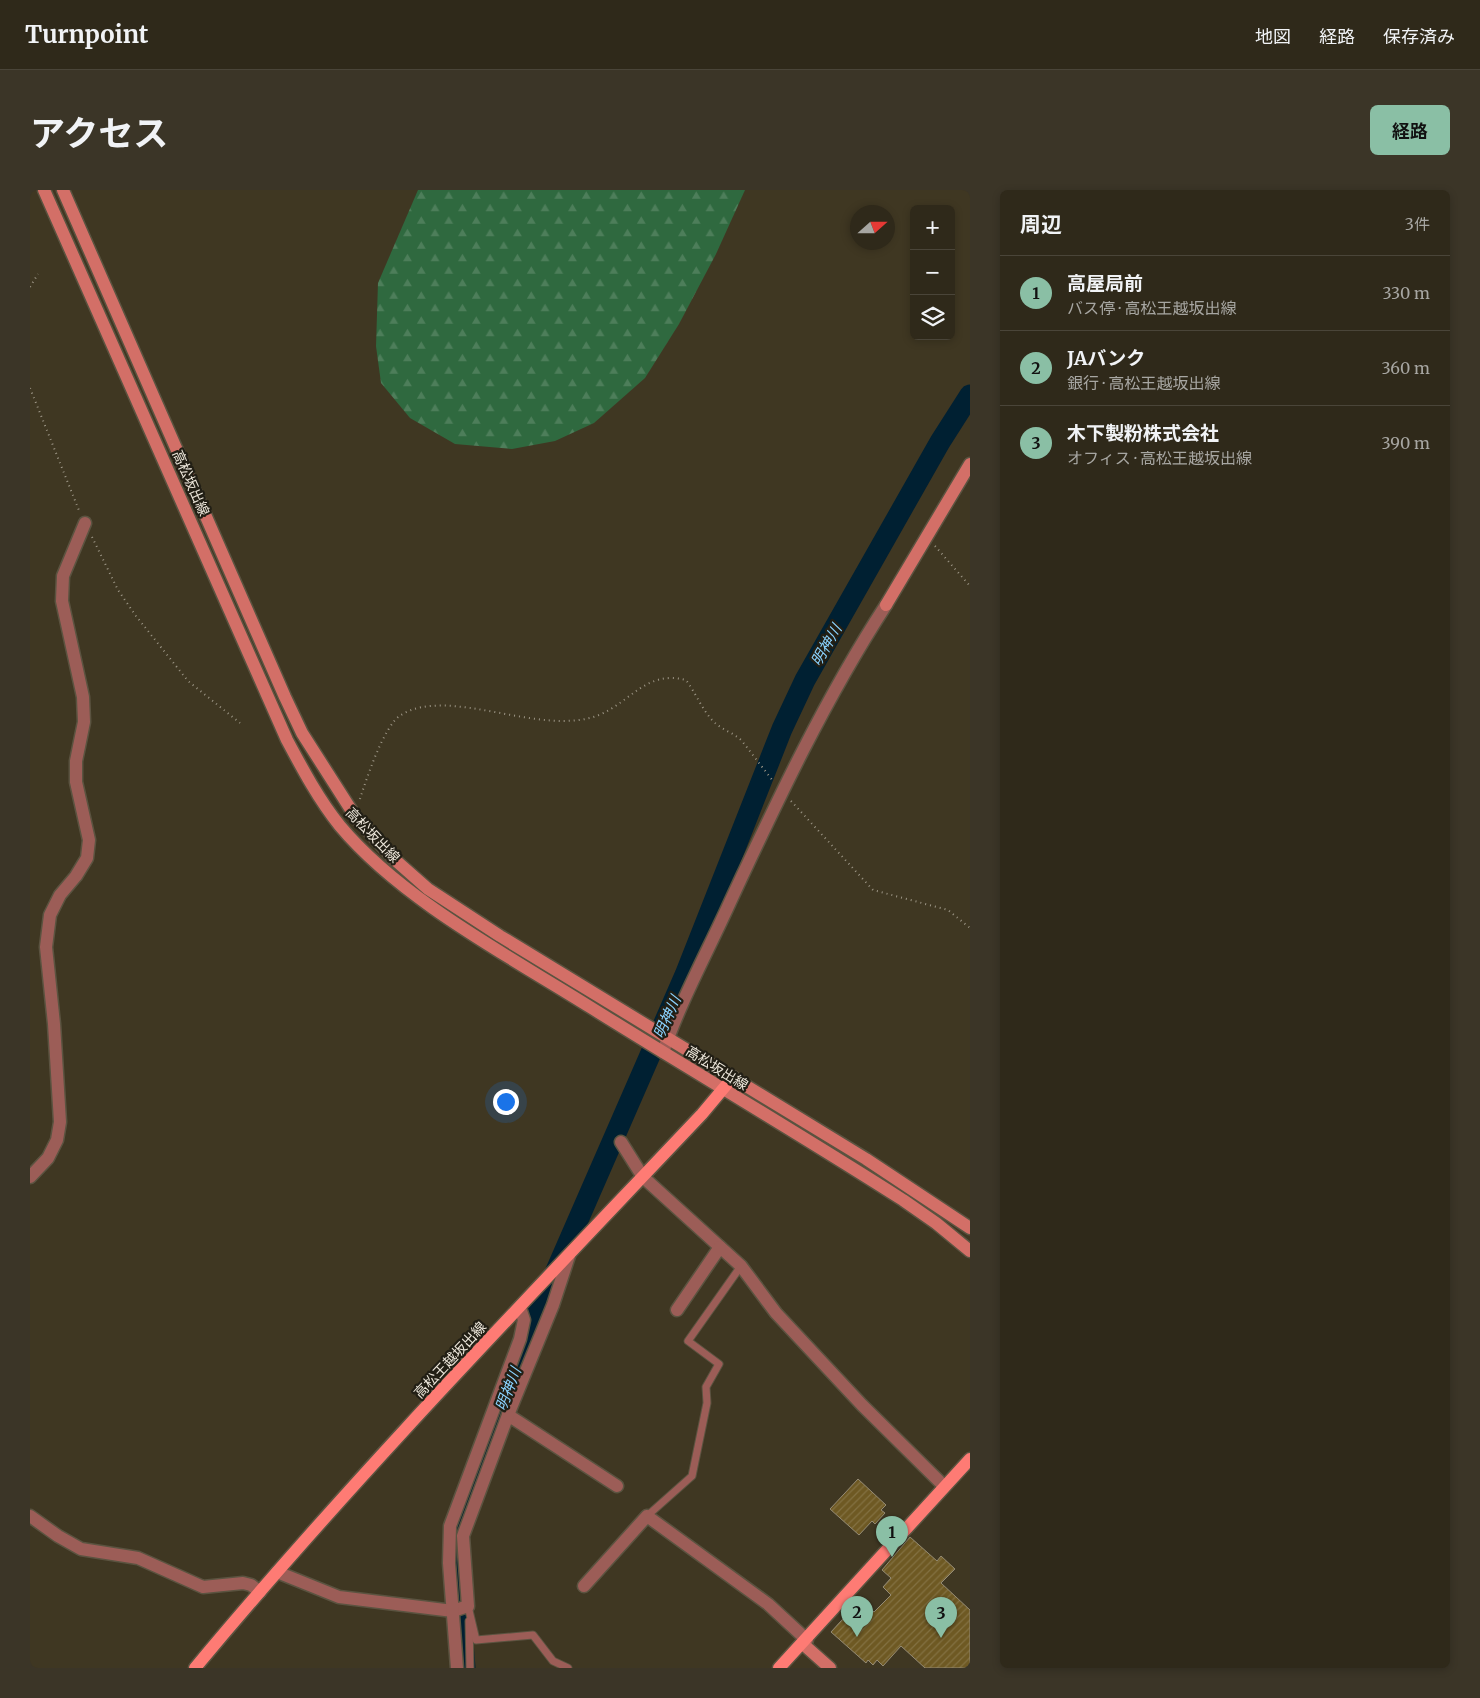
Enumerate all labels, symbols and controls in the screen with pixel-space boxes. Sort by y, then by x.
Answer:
text: Turnpoint [25,19,148,50]
text: 地図 [1255,25,1291,48]
text: 経路 [1319,25,1355,48]
text: 保存済み [1383,25,1455,48]
button: 経路 [1370,105,1450,155]
text: アクセス [30,112,168,156]
north arrow [850,205,895,250]
map controls [910,205,955,340]
button: + [910,205,955,250]
text: 周辺 [1020,211,1062,238]
text: 3件 [1405,214,1430,234]
button: − [910,250,955,295]
text: 高屋局前 [1067,271,1143,295]
text: 1 [1032,283,1040,303]
text: 330 m [1383,283,1430,303]
button: layers [910,295,955,340]
text: バス停 · 高松王越坂出線 [1067,298,1236,318]
text: JAバンク [1067,346,1145,370]
text: 2 [1031,358,1041,378]
text: 360 m [1381,358,1430,378]
text: 銀行 · 高松王越坂出線 [1067,373,1220,393]
text: 木下製粉株式会社 [1067,421,1219,445]
text: 3 [1031,433,1041,453]
text: 390 m [1382,433,1430,453]
street label: 高松坂出線 [169,447,213,519]
text: オフィス · 高松王越坂出線 [1067,448,1252,468]
water label: 明神川 [807,619,846,669]
street label: 高松坂出線 [342,804,404,866]
water label: 明神川 [649,991,686,1041]
street label: 高松坂出線 [683,1042,751,1094]
your location [493,1089,519,1115]
street label: 高松王越坂出線 [410,1318,490,1402]
water label: 明神川 [491,1363,526,1413]
pin: 1 [876,1516,908,1557]
pin: 2 [841,1596,873,1637]
pin: 3 [925,1597,957,1638]

